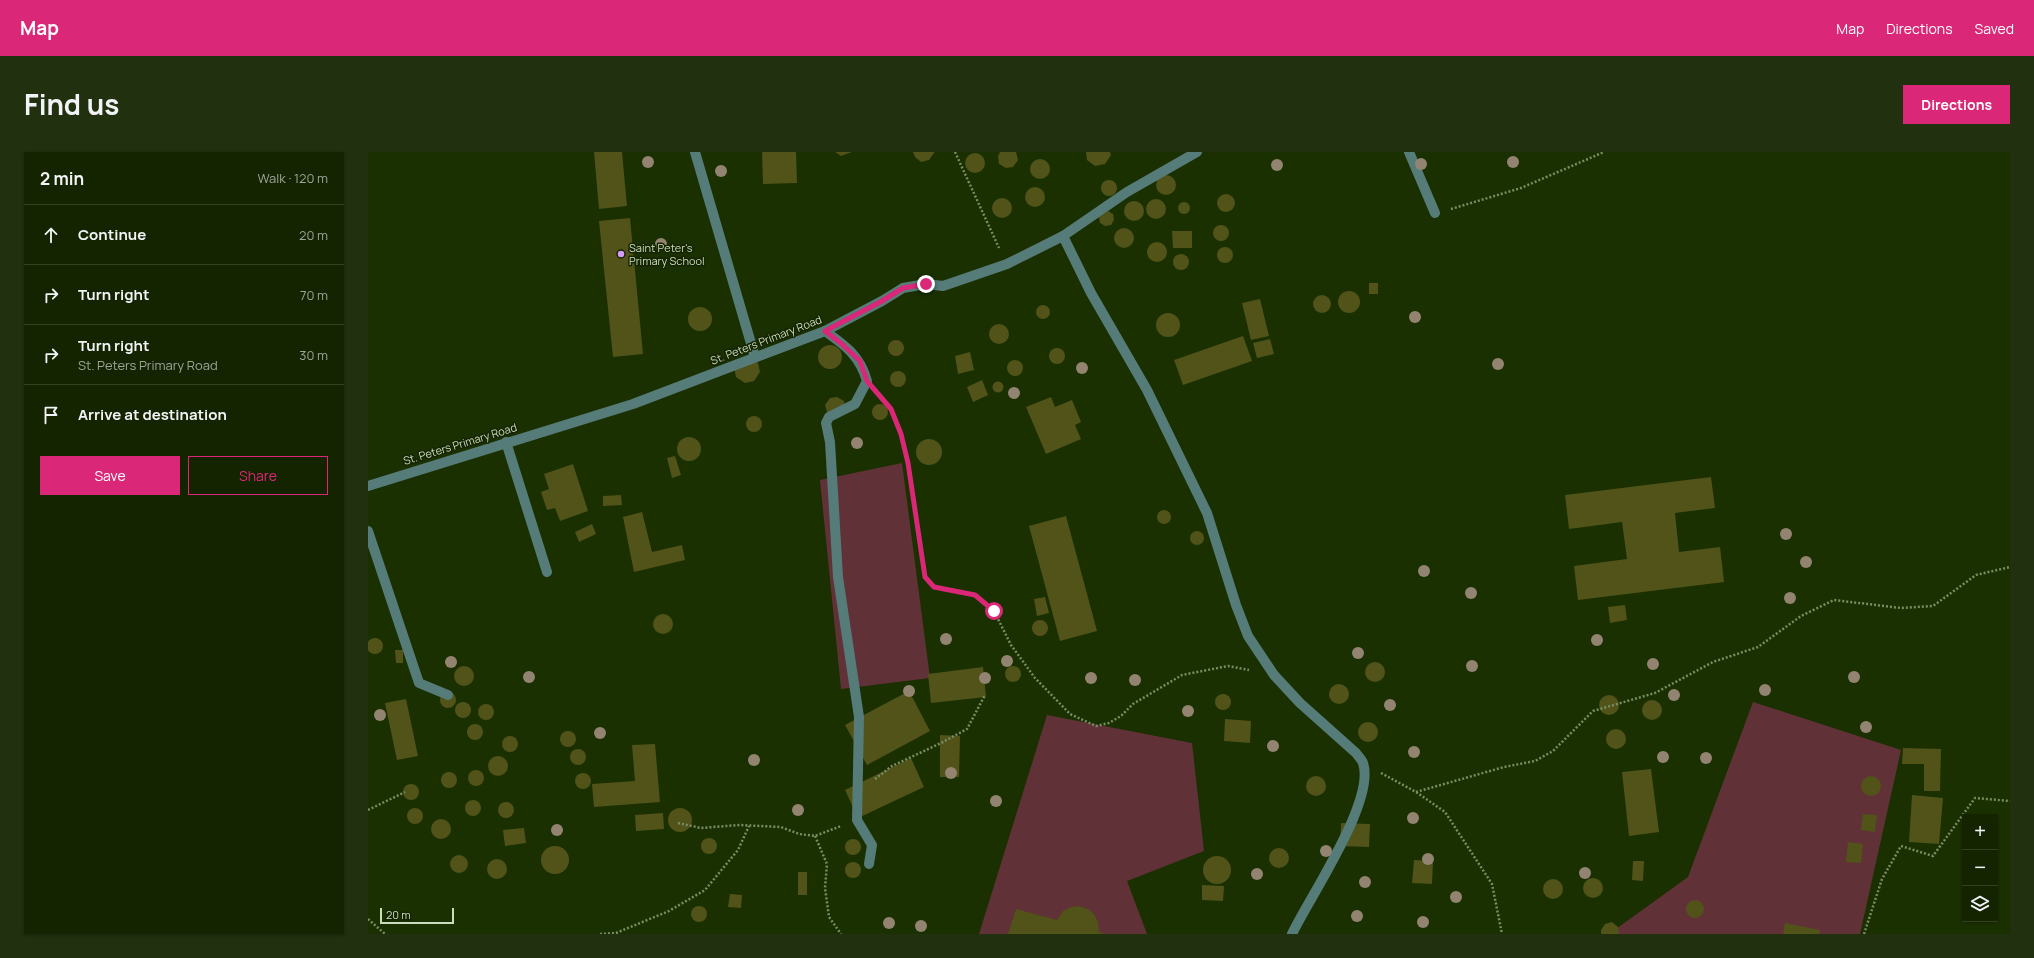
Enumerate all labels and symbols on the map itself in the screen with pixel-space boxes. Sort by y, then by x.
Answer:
place label: Saint Peter's Primary School [629,240,705,268]
marker: Saint Peter's Primary School [616,249,626,259]
route end [917,275,935,293]
street label: St. Peters Primary Road [708,311,824,368]
street label: St. Peters Primary Road [401,419,519,468]
route start [985,602,1003,620]
scale bar [380,906,454,925]

